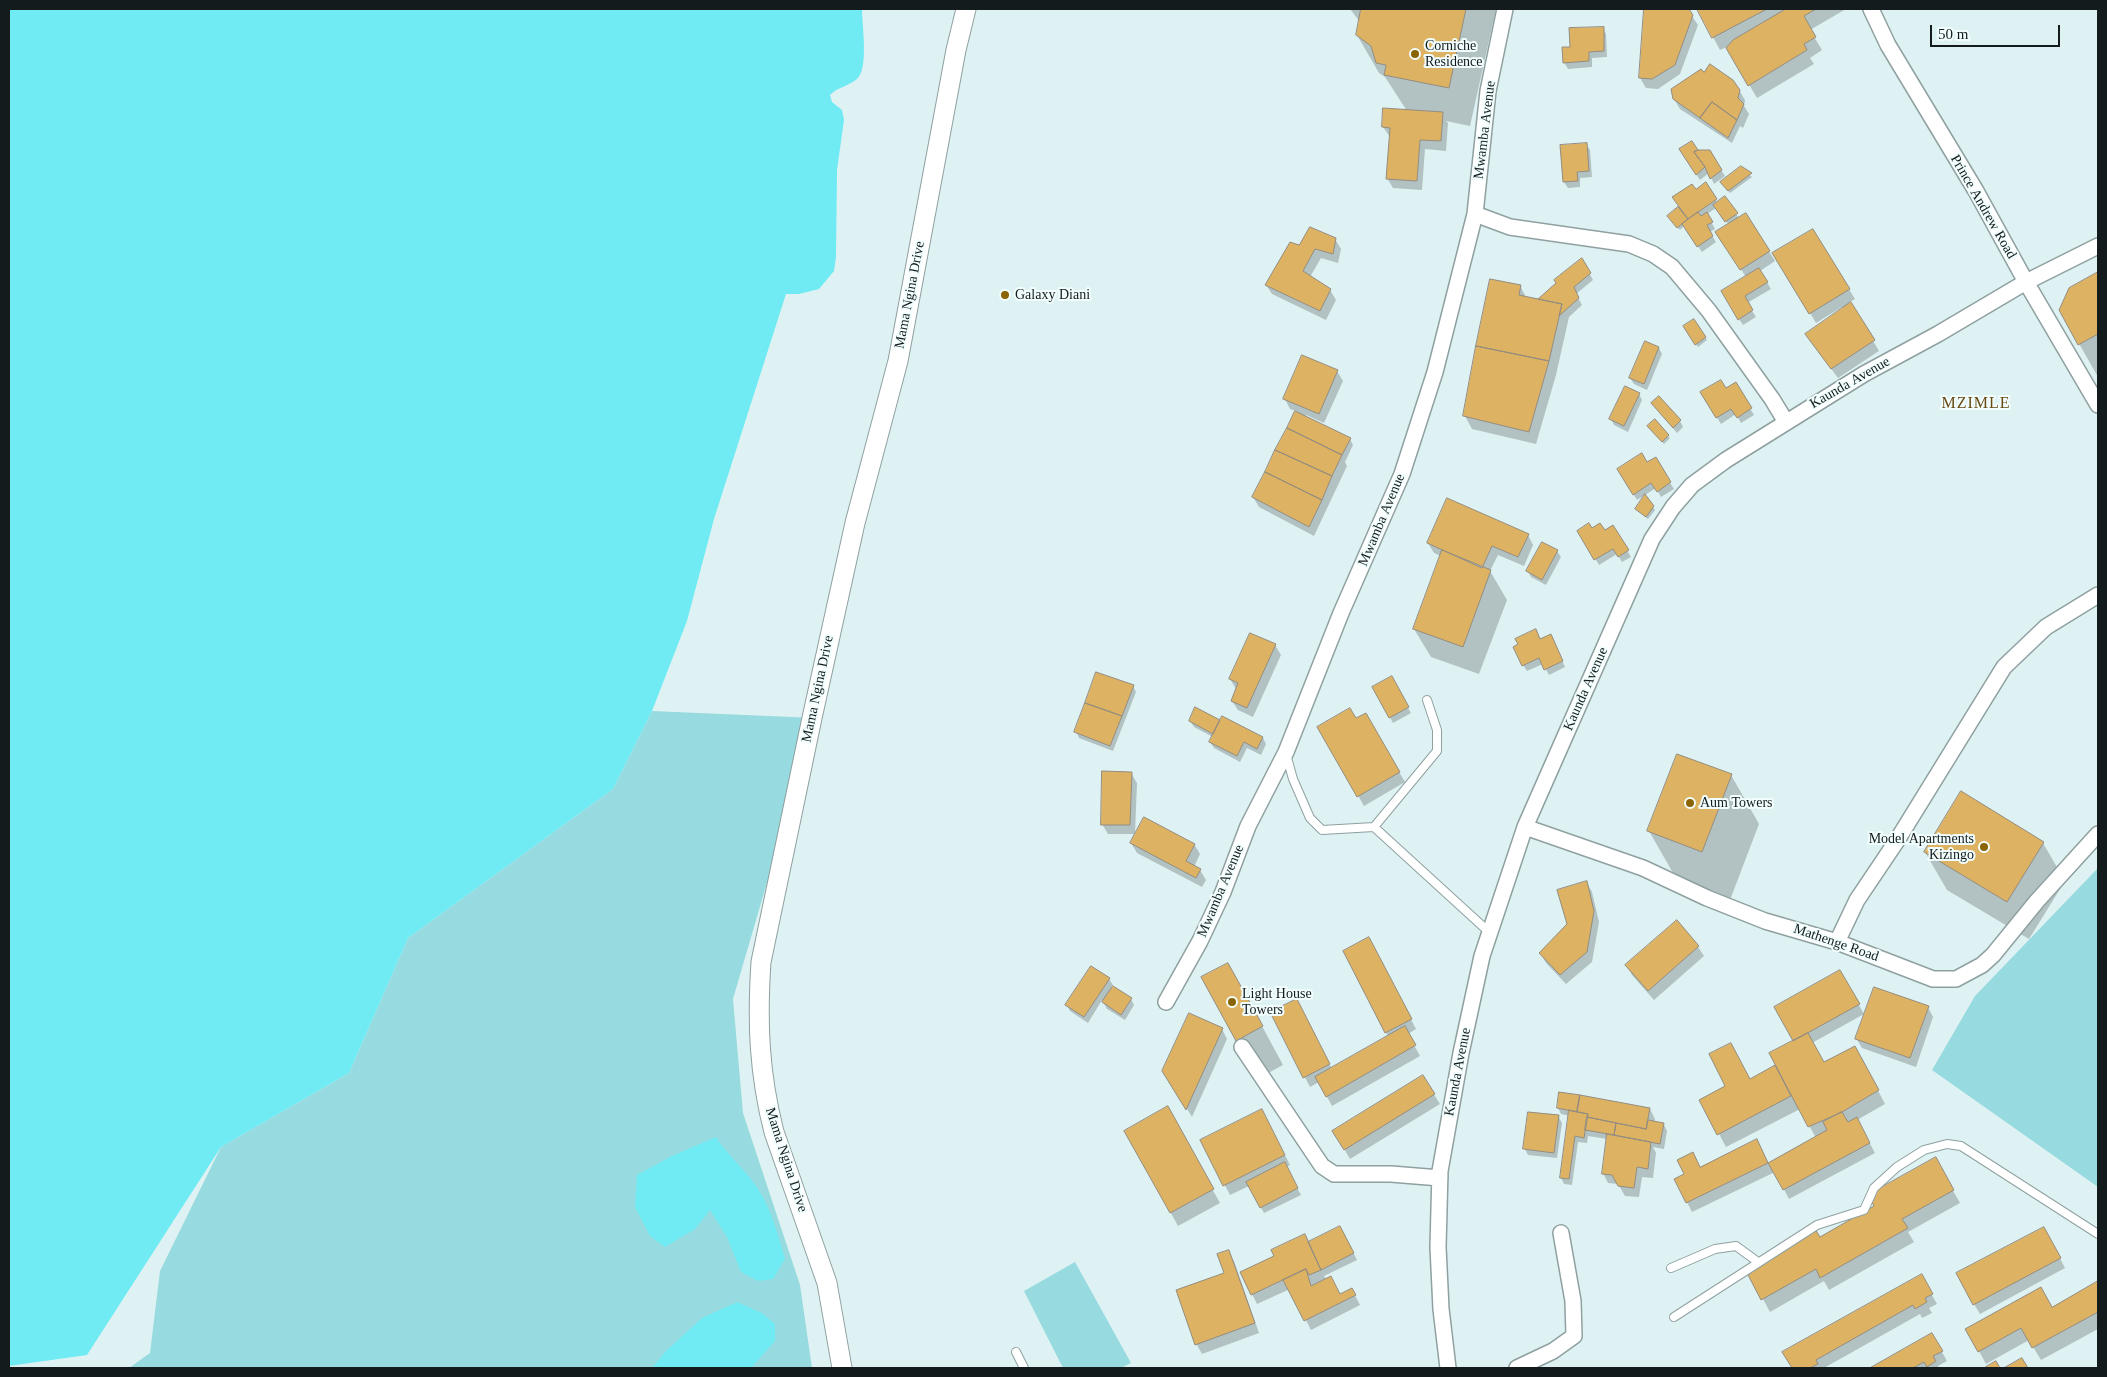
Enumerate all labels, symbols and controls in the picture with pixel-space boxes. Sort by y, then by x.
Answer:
scale bar [1932,15,2062,47]
text: 50 m [1938,26,1968,42]
place label: Corniche Residence [1425,38,1483,70]
marker: Corniche Residence [1409,48,1421,60]
street label: Mwamba Avenue [1471,80,1499,180]
street label: Prince Andrew Road [1946,152,2020,262]
street label: Mama Ngina Drive [891,240,929,350]
place label: Galaxy Diani [1015,287,1090,303]
marker: Galaxy Diani [999,289,1011,301]
street label: Kaunda Avenue [1807,353,1893,413]
district label: MZIMLE [1941,394,2011,414]
street label: Mwamba Avenue [1355,471,1409,569]
street label: Mama Ngina Drive [798,634,838,744]
street label: Kaunda Avenue [1560,645,1612,733]
place label: Aum Towers [1700,795,1773,811]
marker: Aum Towers [1684,797,1696,809]
place label: Model Apartments Kizingo [1869,831,1974,864]
marker: Model Apartments Kizingo [1978,841,1990,853]
street label: Mwamba Avenue [1194,842,1248,940]
street label: Mathenge Road [1791,921,1881,965]
place label: Light House Towers [1242,986,1312,1019]
marker: Light House Towers [1226,996,1238,1008]
street label: Kaunda Avenue [1441,1026,1475,1118]
street label: Mama Ngina Drive [761,1106,811,1214]

